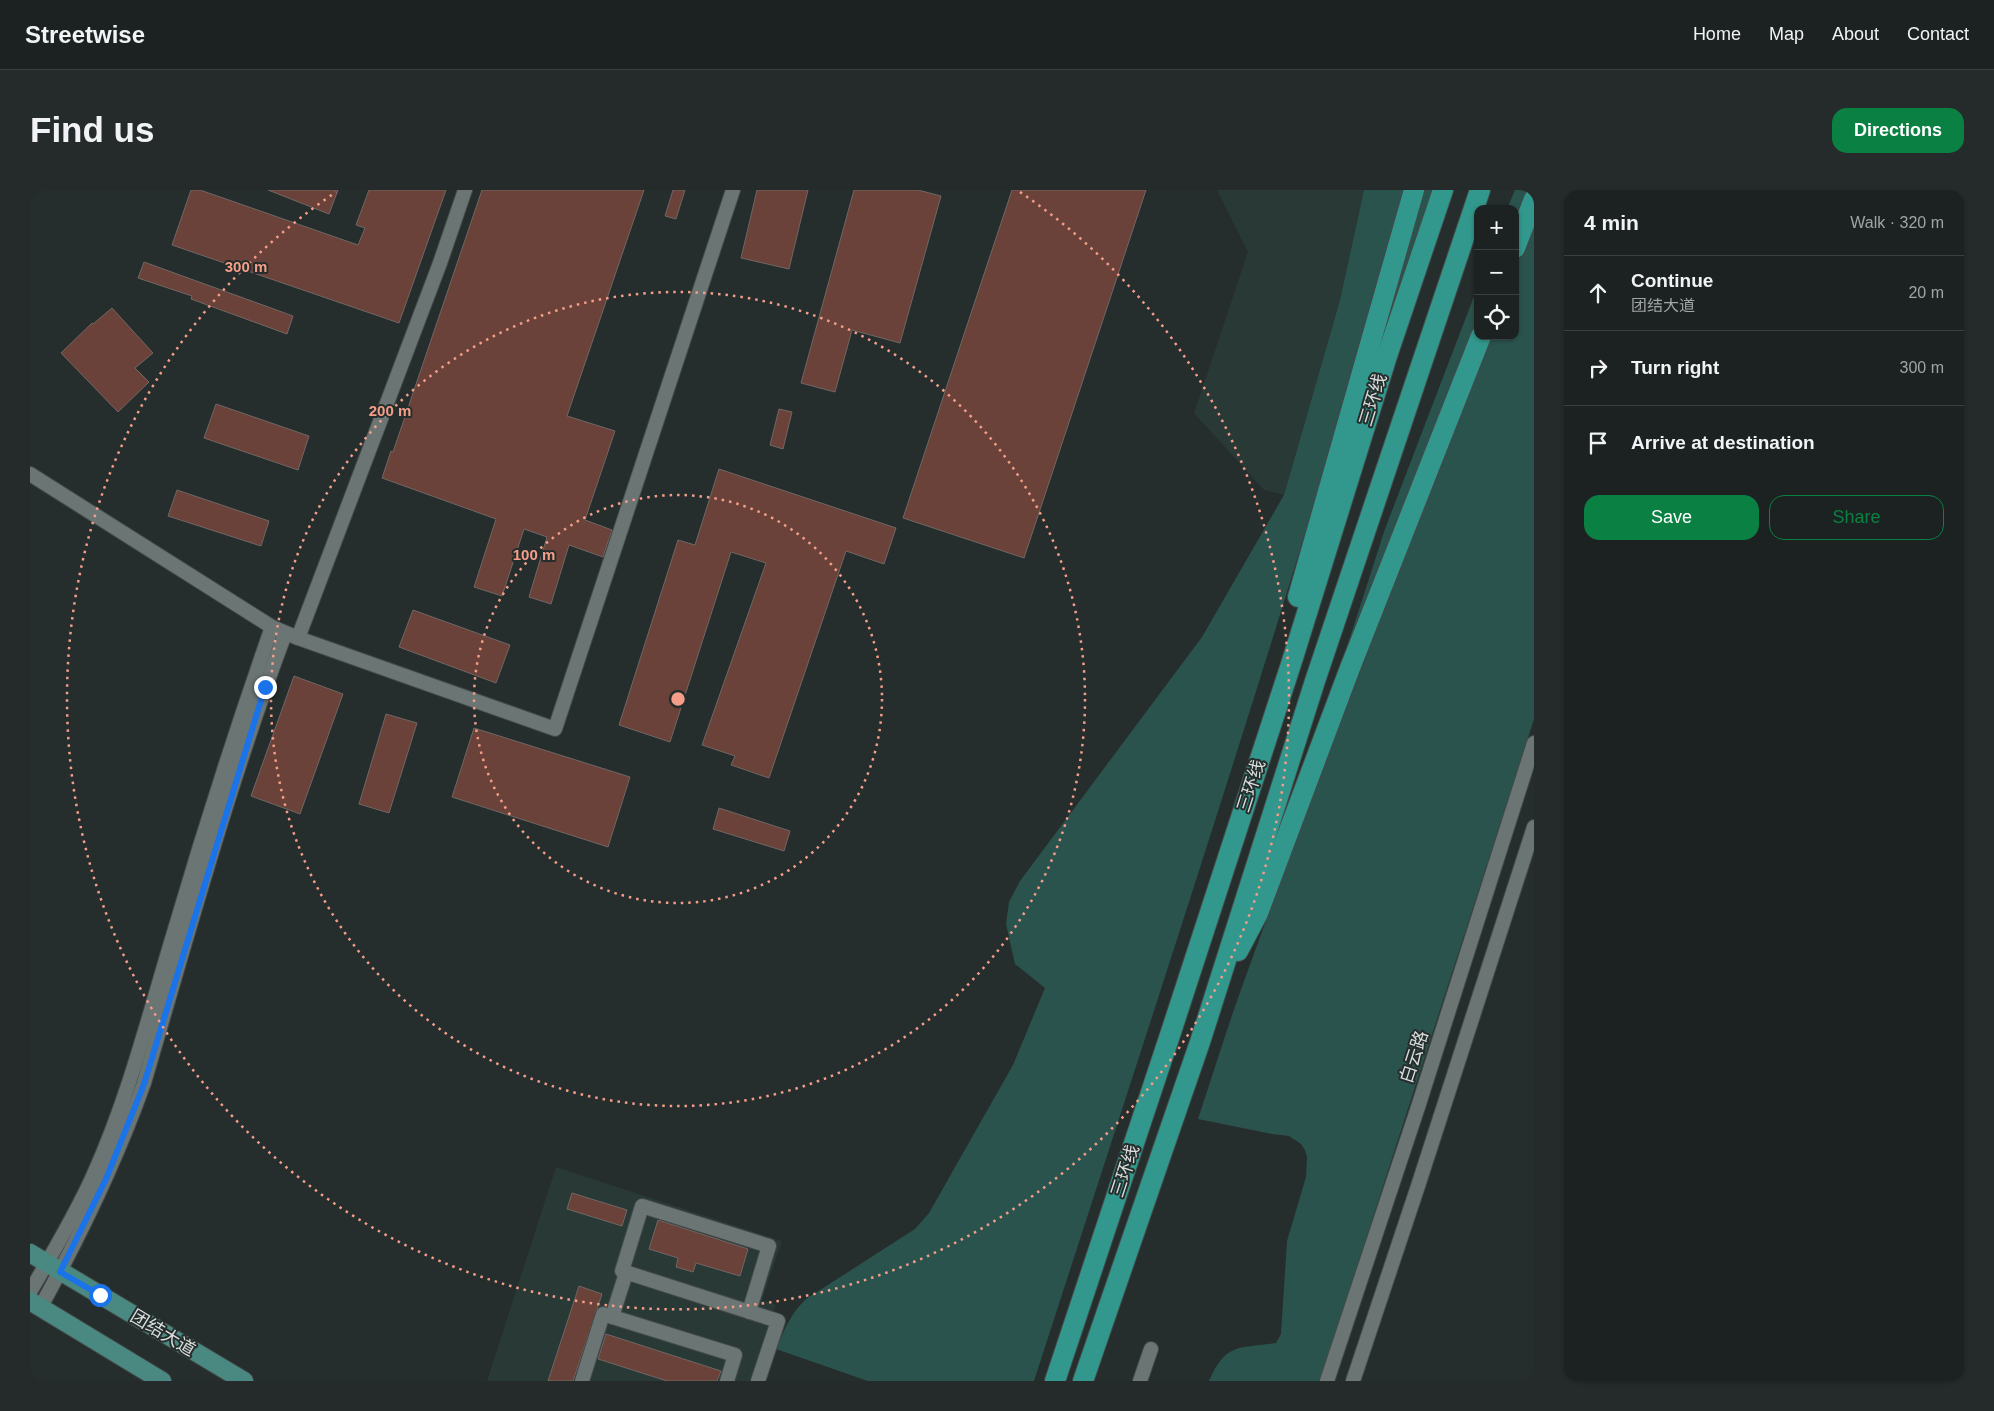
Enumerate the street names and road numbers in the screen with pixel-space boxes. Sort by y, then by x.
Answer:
street label: 三环线 [1356,371,1390,429]
street label: 三环线 [1233,757,1269,815]
street label: 白云路 [1396,1028,1432,1086]
street label: 三环线 [1107,1142,1143,1200]
street label: 团结大道 [127,1306,199,1360]

